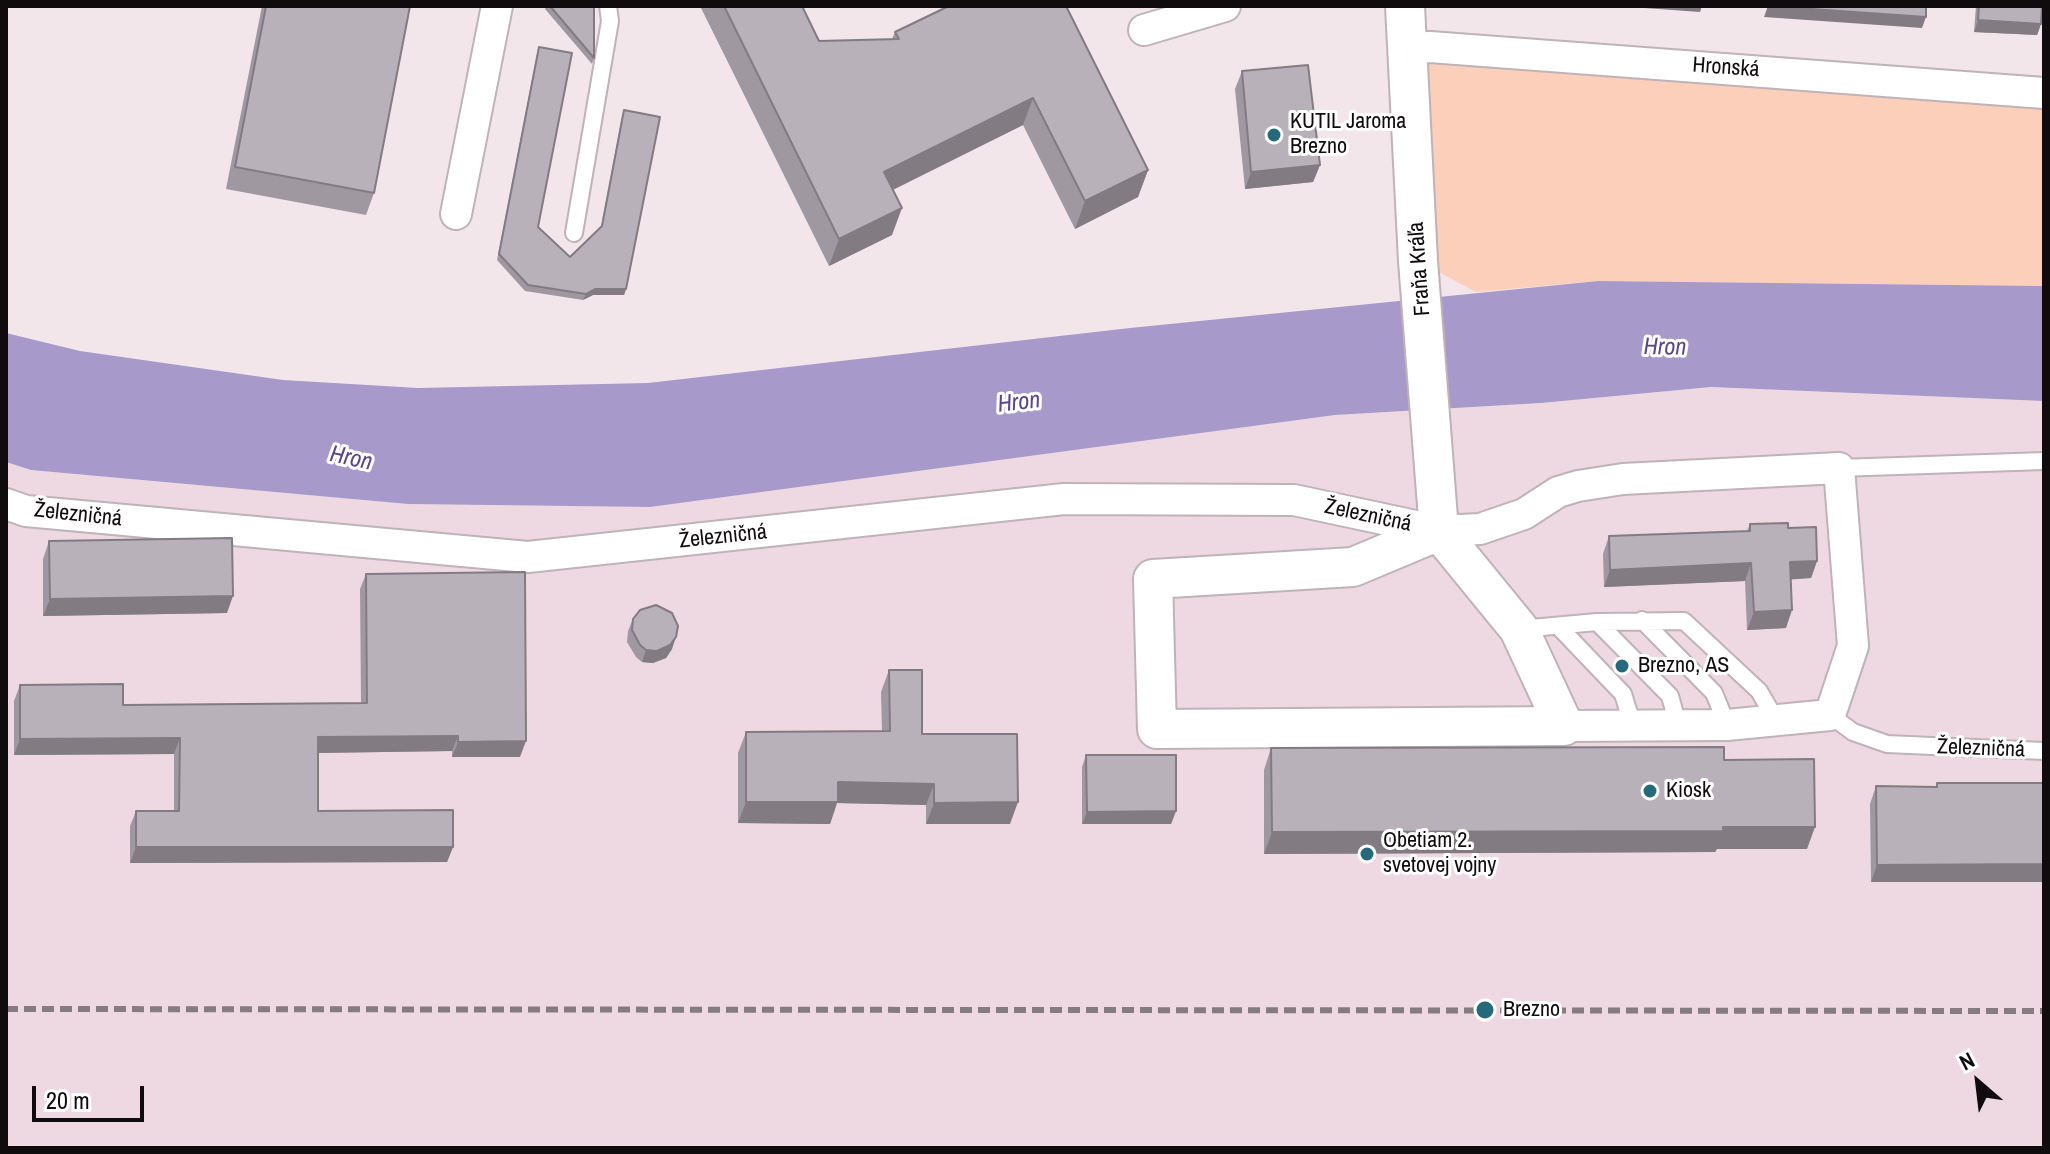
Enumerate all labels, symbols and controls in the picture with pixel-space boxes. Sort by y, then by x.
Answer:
street label: Hronská [1692,52,1760,84]
place label: KUTIL Jaroma Brezno [1290,109,1406,160]
marker: KUTIL Jaroma Brezno [1265,126,1283,144]
street label: Fraňa Kráľa [1404,221,1436,317]
water label: Hron [1643,333,1687,363]
water label: Hron [996,386,1042,420]
water label: Hron [327,440,375,478]
street label: Železničná [1322,494,1414,538]
street label: Železničná [33,497,123,533]
street label: Železničná [678,519,768,555]
place label: Brezno, AS [1638,653,1729,679]
marker: Brezno, AS [1613,657,1631,675]
street label: Železničná [1936,734,2026,764]
place label: Kiosk [1666,778,1711,804]
marker: Kiosk [1641,782,1659,800]
place label: Obetiam 2. svetovej vojny [1383,828,1496,880]
marker: Obetiam 2. svetovej vojny [1358,845,1376,863]
place label: Brezno [1503,997,1560,1023]
marker: Brezno [1474,999,1496,1021]
north arrow [1938,1042,2018,1122]
text: N [1954,1045,1980,1077]
scale bar [36,1070,148,1120]
text: 20 m [46,1084,90,1116]

